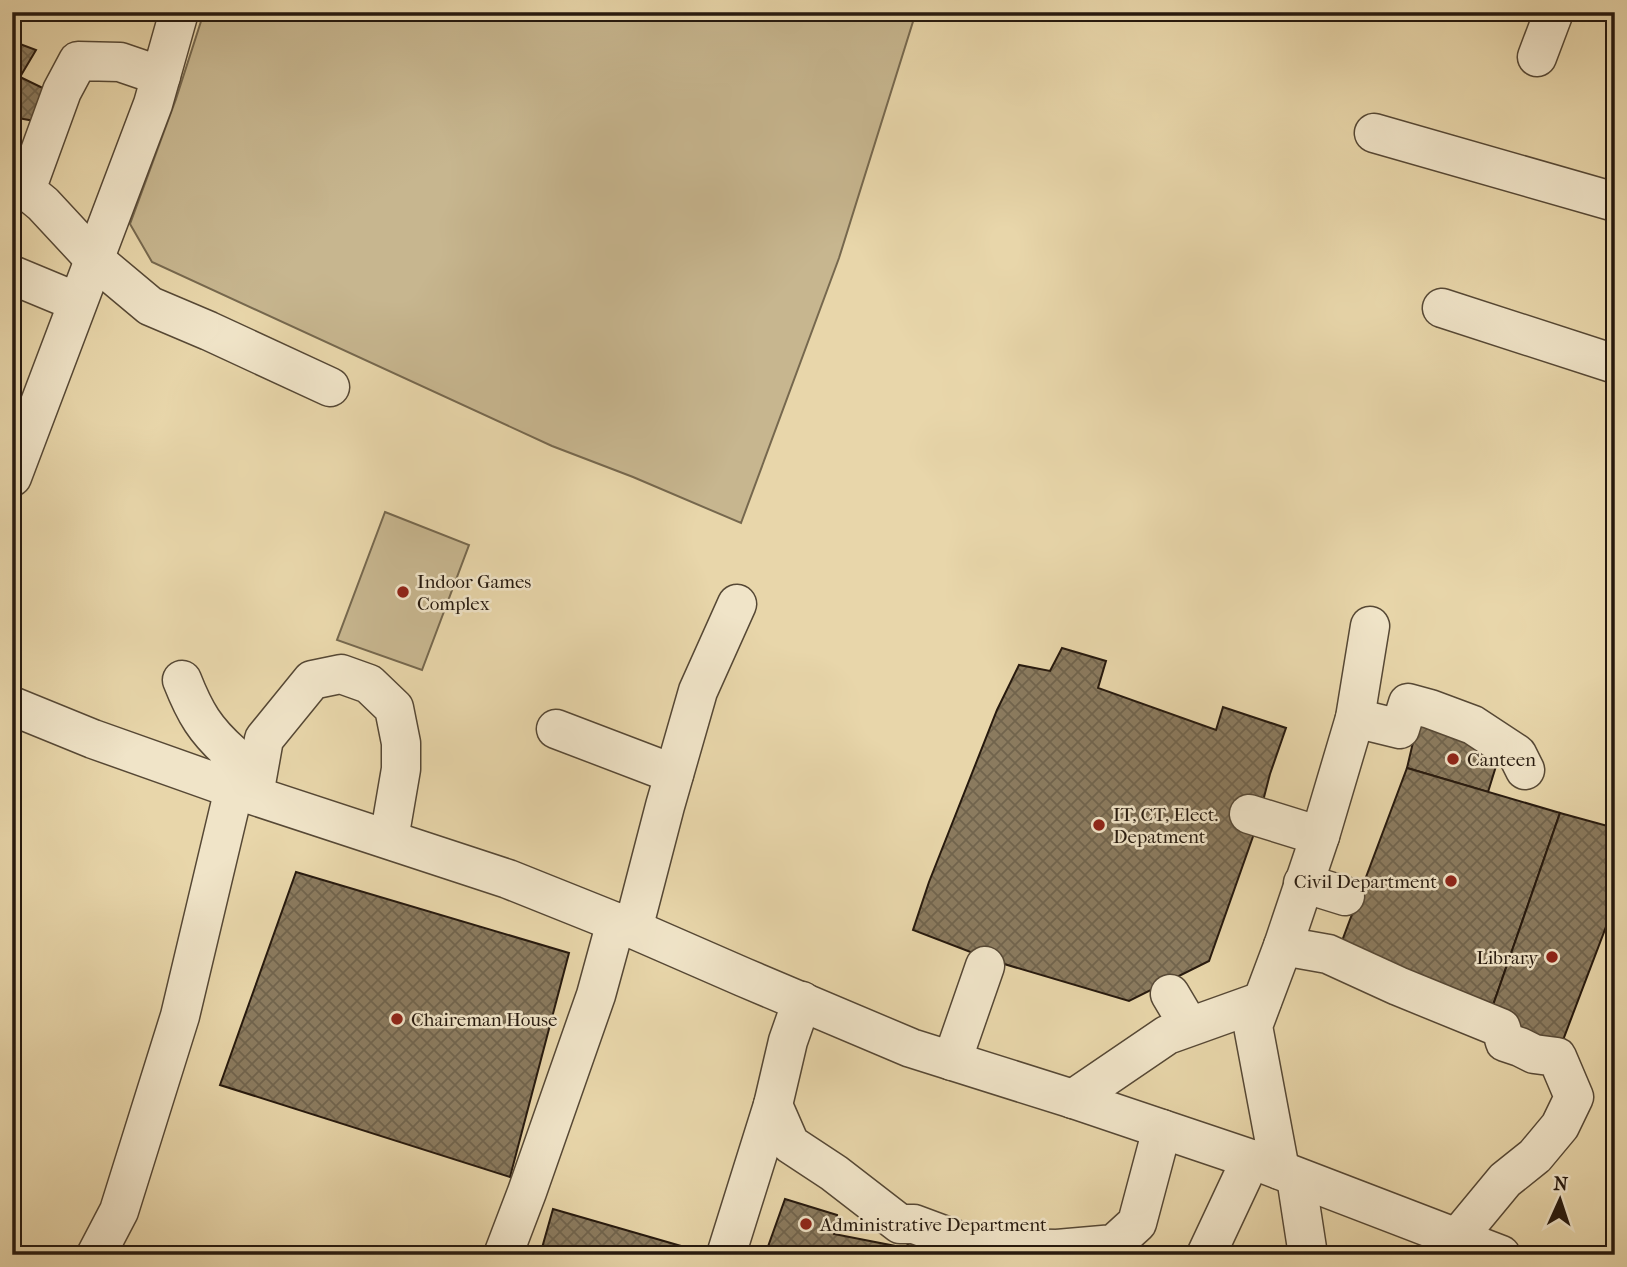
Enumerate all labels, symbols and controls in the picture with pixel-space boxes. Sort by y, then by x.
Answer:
place label: Indoor Games Complex [417,571,531,615]
marker: Indoor Games Complex [395,584,411,600]
place label: Canteen [1467,749,1536,771]
marker: Canteen [1445,751,1461,767]
place label: IT, CT, Elect. Depatment [1113,804,1218,848]
marker: IT, CT, Elect. Depatment [1091,817,1107,833]
place label: Civil Department [1294,871,1437,893]
marker: Civil Department [1443,873,1459,889]
place label: Library [1476,947,1539,969]
marker: Library [1544,949,1560,965]
place label: Chaireman House [411,1009,557,1031]
marker: Chaireman House [389,1011,405,1027]
north arrow [1526,1166,1596,1236]
text: N [1553,1173,1569,1195]
place label: Administrative Department [819,1214,1047,1236]
marker: Administrative Department [798,1216,814,1232]

